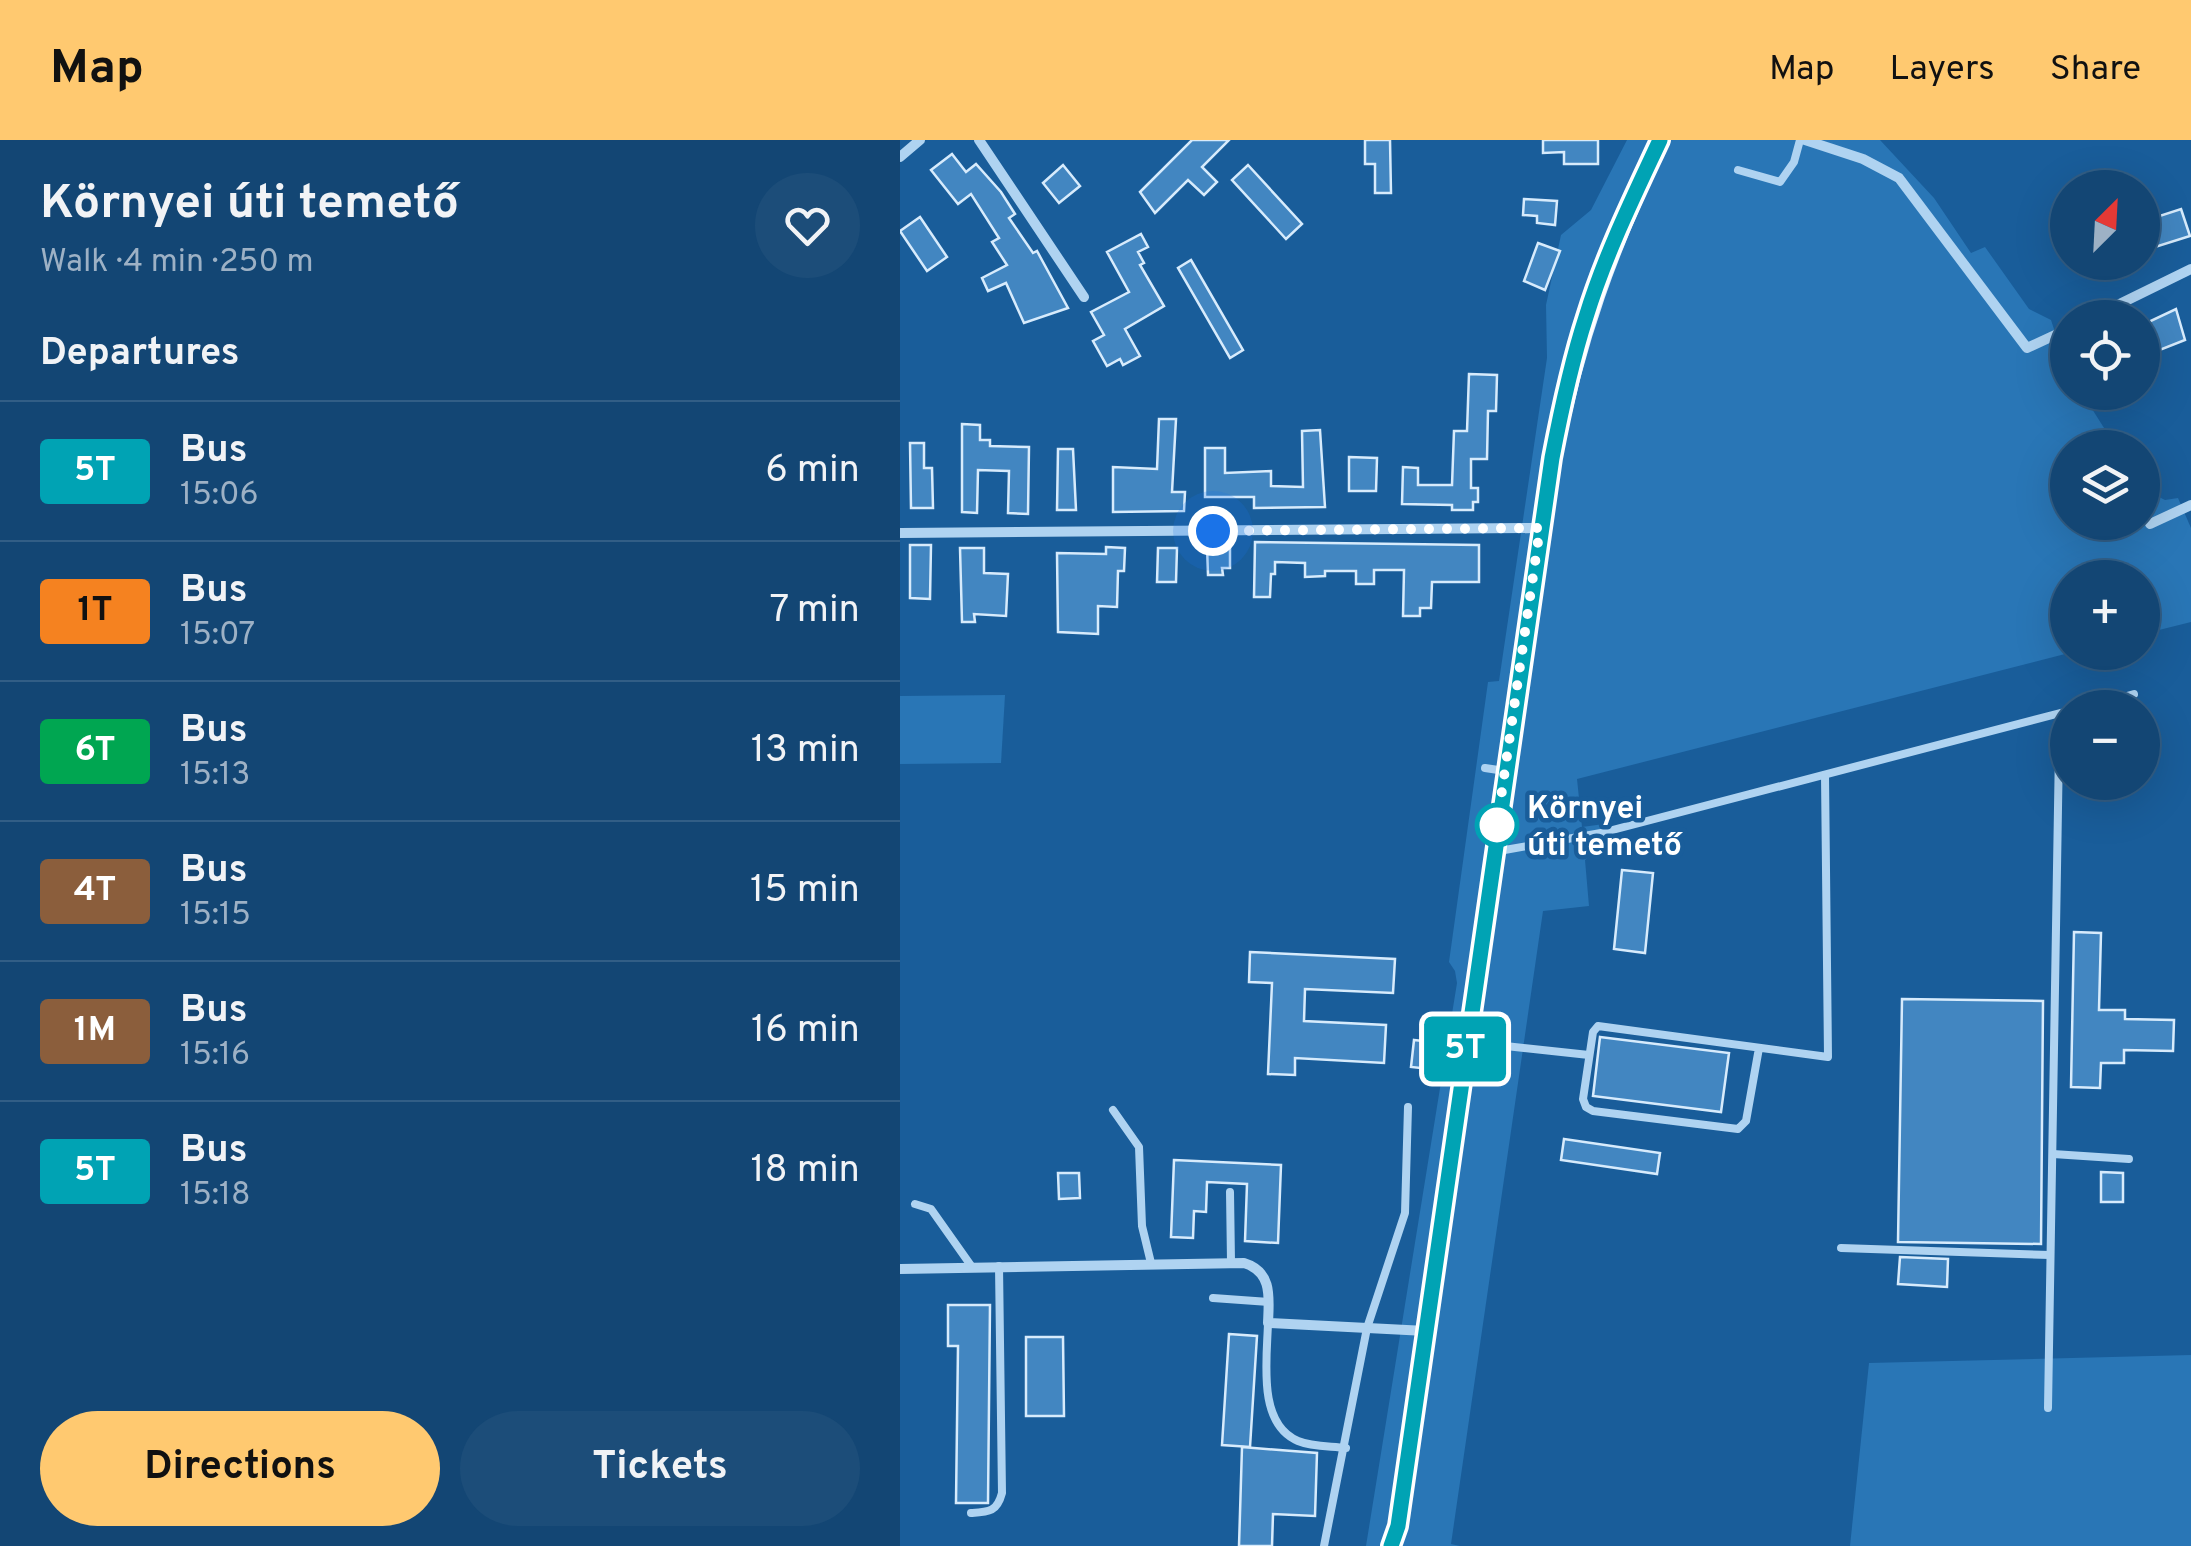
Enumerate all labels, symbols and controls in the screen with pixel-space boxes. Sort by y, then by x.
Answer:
text: Map [50,40,144,100]
text: Map [1769,48,1835,92]
text: Layers [1890,48,1995,92]
text: Share [2050,48,2141,92]
north arrow [2050,170,2160,280]
map controls [2050,170,2160,800]
button: heart [755,173,860,278]
text: Környei úti temető [40,175,459,235]
text: Walk · 4 min · 250 m [40,243,314,283]
button: locate [2050,300,2160,410]
text: Departures [40,330,240,379]
text: Bus [180,427,247,476]
button: layers [2050,430,2160,540]
text: 6 min [765,447,860,496]
text: 5T [74,449,116,493]
text: 15:06 [180,476,259,516]
your location [1188,506,1238,556]
button: + [2050,560,2160,670]
text: Bus [180,567,247,616]
text: 7 min [770,587,860,636]
text: 1T [78,589,113,633]
text: 15:07 [180,616,255,656]
button: − [2050,690,2160,800]
text: Bus [180,707,247,756]
text: 13 min [751,727,860,776]
text: 6T [74,729,116,773]
text: 15:13 [180,756,250,796]
place label: Környei úti temető [1527,790,1684,867]
marker: Környei úti temető [1476,804,1518,846]
text: Bus [180,847,247,896]
text: 15 min [750,867,860,916]
text: 4T [74,869,116,913]
text: 15:15 [180,896,251,936]
text: Bus [180,987,247,1036]
text: 16 min [751,1007,860,1056]
text: 1M [74,1009,116,1053]
line badge: 5T [1420,1016,1510,1082]
text: 5T [1444,1027,1486,1071]
text: 15:16 [180,1036,250,1076]
text: Bus [180,1127,247,1176]
text: 18 min [750,1147,860,1196]
text: 5T [74,1149,116,1193]
text: 15:18 [180,1176,251,1216]
button: Directions [40,1411,440,1526]
button: Tickets [460,1411,860,1526]

